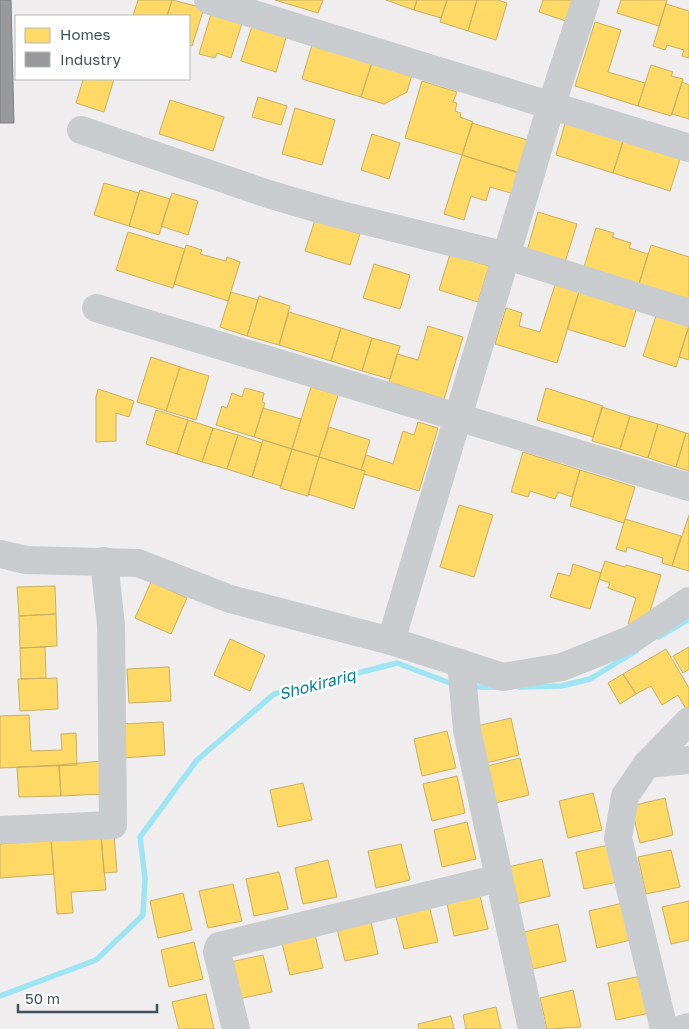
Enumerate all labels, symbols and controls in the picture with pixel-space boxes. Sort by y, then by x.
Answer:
legend [15,15,190,80]
text: Homes [60,25,110,43]
text: Industry [60,50,121,68]
water label: Shokirariq [276,664,359,704]
scale bar [18,982,156,1014]
text: 50 m [25,989,60,1007]

